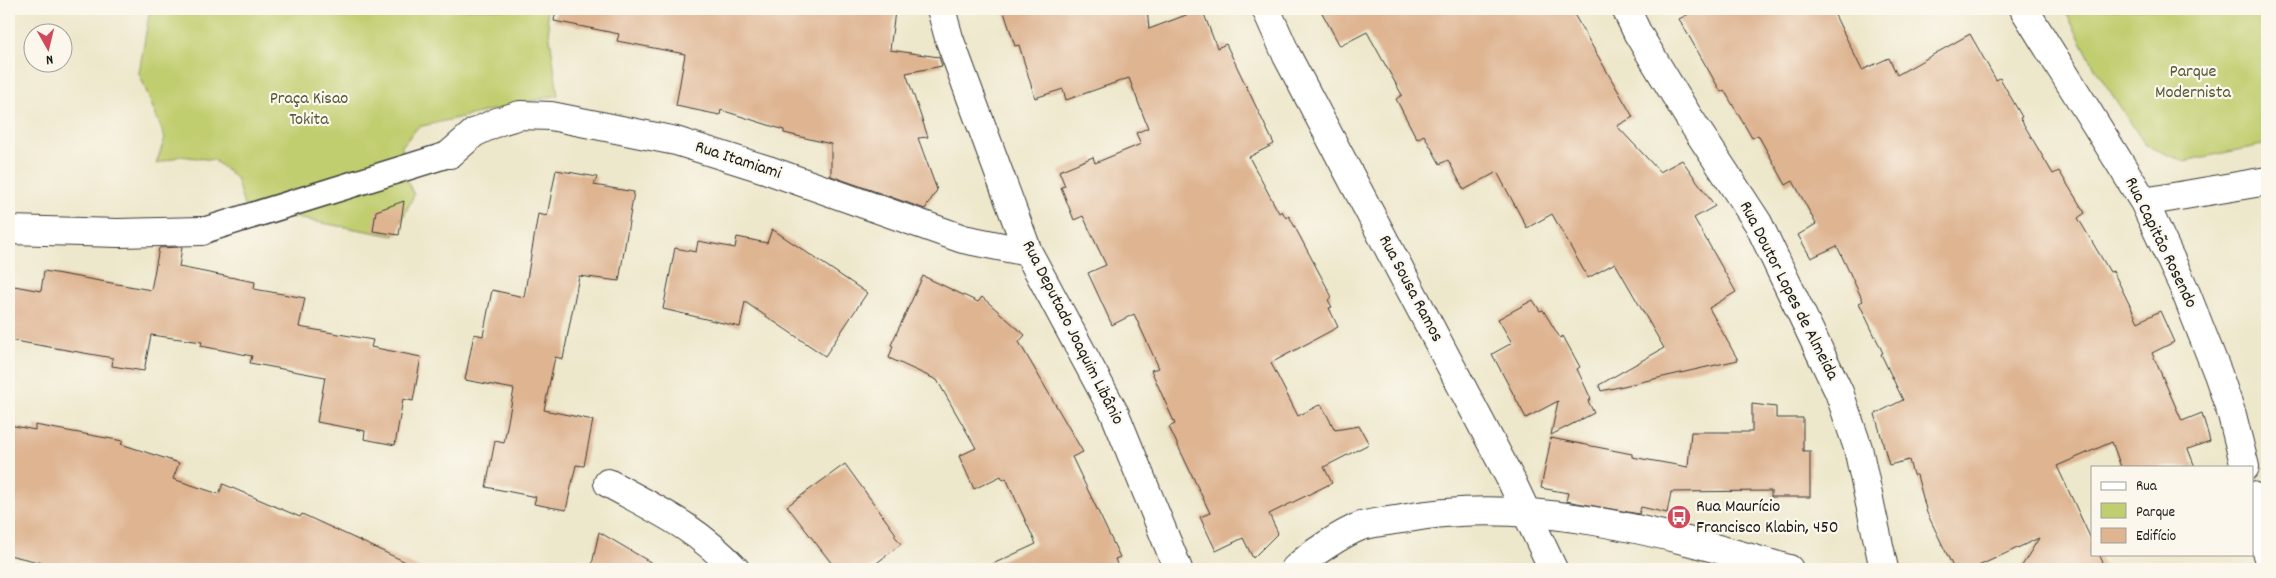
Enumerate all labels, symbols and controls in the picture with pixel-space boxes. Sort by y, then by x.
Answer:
north arrow [22,22,72,72]
text: N [45,49,54,69]
park label: Parque Modernista [2155,60,2231,106]
park label: Praça Kisao Tokita [270,87,348,133]
street label: Rua Itamiami [692,135,784,187]
street label: Rua Capitão Rosendo [2117,173,2203,313]
street label: Rua Doutor Lopes de Almeida [1732,197,1844,385]
street label: Rua Sousa Ramos [1371,231,1449,347]
street label: Rua Deputado Joaquim Libânio [1015,237,1129,429]
legend [2091,466,2254,556]
text: Rua [2136,476,2158,498]
place label: Rua Maurício Francisco Klabin, 450 [1696,495,1839,541]
text: Parque [2136,502,2176,524]
bus stop icon: Rua Maurício Francisco Klabin, 450 [1666,504,1692,530]
text: Edifício [2136,526,2176,548]

